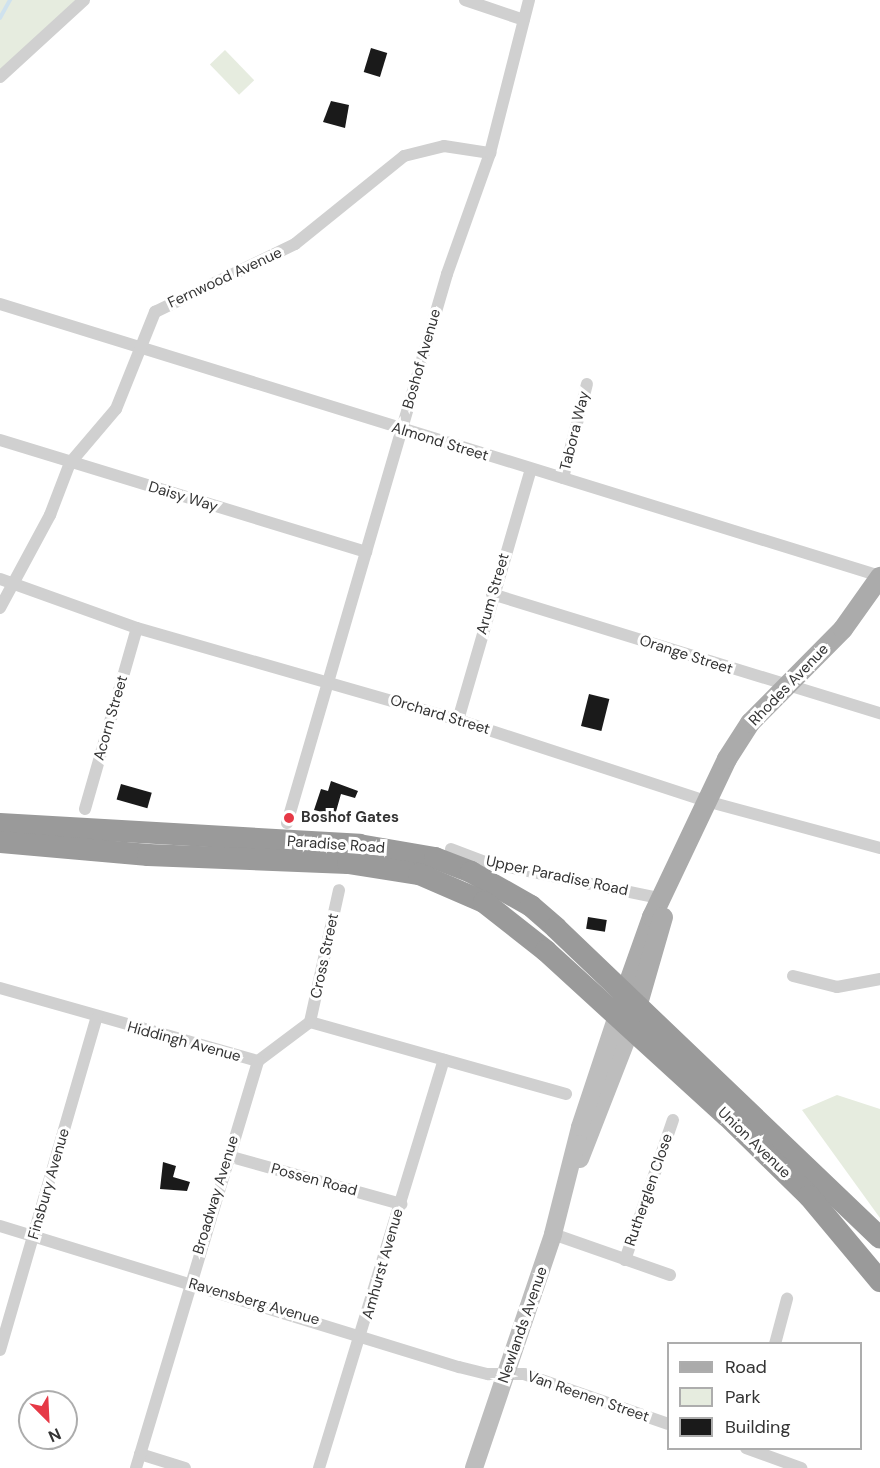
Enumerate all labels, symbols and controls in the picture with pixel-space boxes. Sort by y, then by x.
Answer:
street label: Fernwood Avenue [165,244,285,312]
street label: Boshof Avenue [399,307,445,411]
street label: Tabora Way [556,389,594,473]
street label: Almond Street [390,419,490,465]
street label: Daisy Way [146,478,220,516]
street label: Arum Street [473,551,513,637]
street label: Orange Street [637,631,735,679]
street label: Rhodes Avenue [745,640,833,730]
street label: Acorn Street [90,673,132,763]
street label: Orchard Street [388,691,492,739]
place label: Boshof Gates [301,809,399,827]
marker: Boshof Gates [282,811,296,825]
street label: Paradise Road [286,833,386,857]
street label: Upper Paradise Road [484,852,630,900]
street label: Cross Street [307,912,343,1000]
street label: Hiddingh Avenue [125,1018,243,1066]
street label: Union Avenue [714,1104,794,1182]
street label: Finsbury Avenue [25,1126,73,1242]
street label: Rutherglen Close [621,1131,677,1249]
street label: Broadway Avenue [189,1133,243,1257]
street label: Possen Road [269,1160,359,1200]
street label: Amhurst Avenue [359,1207,407,1321]
street label: Newlands Avenue [495,1264,551,1386]
street label: Ravensberg Avenue [186,1275,322,1329]
legend [667,1342,862,1450]
text: Road [725,1355,767,1379]
street label: Van Reenen Street [525,1368,651,1426]
text: Park [725,1385,761,1409]
north arrow [18,1390,78,1450]
text: Building [725,1415,790,1439]
text: N [45,1423,64,1447]

